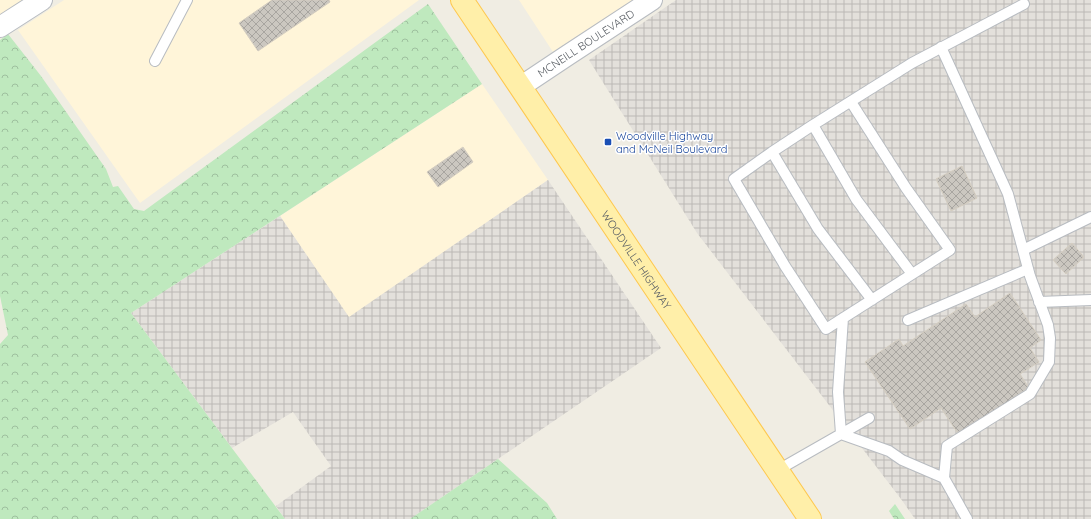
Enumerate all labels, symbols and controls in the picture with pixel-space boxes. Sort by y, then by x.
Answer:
street label: MCNEILL BOULEVARD [535,6,637,80]
place label: Woodville Highway and McNeil Boulevard [616,129,727,156]
marker: Woodville Highway and McNeil Boulevard [603,137,613,147]
street label: WOODVILLE HIGHWAY [598,208,674,312]

